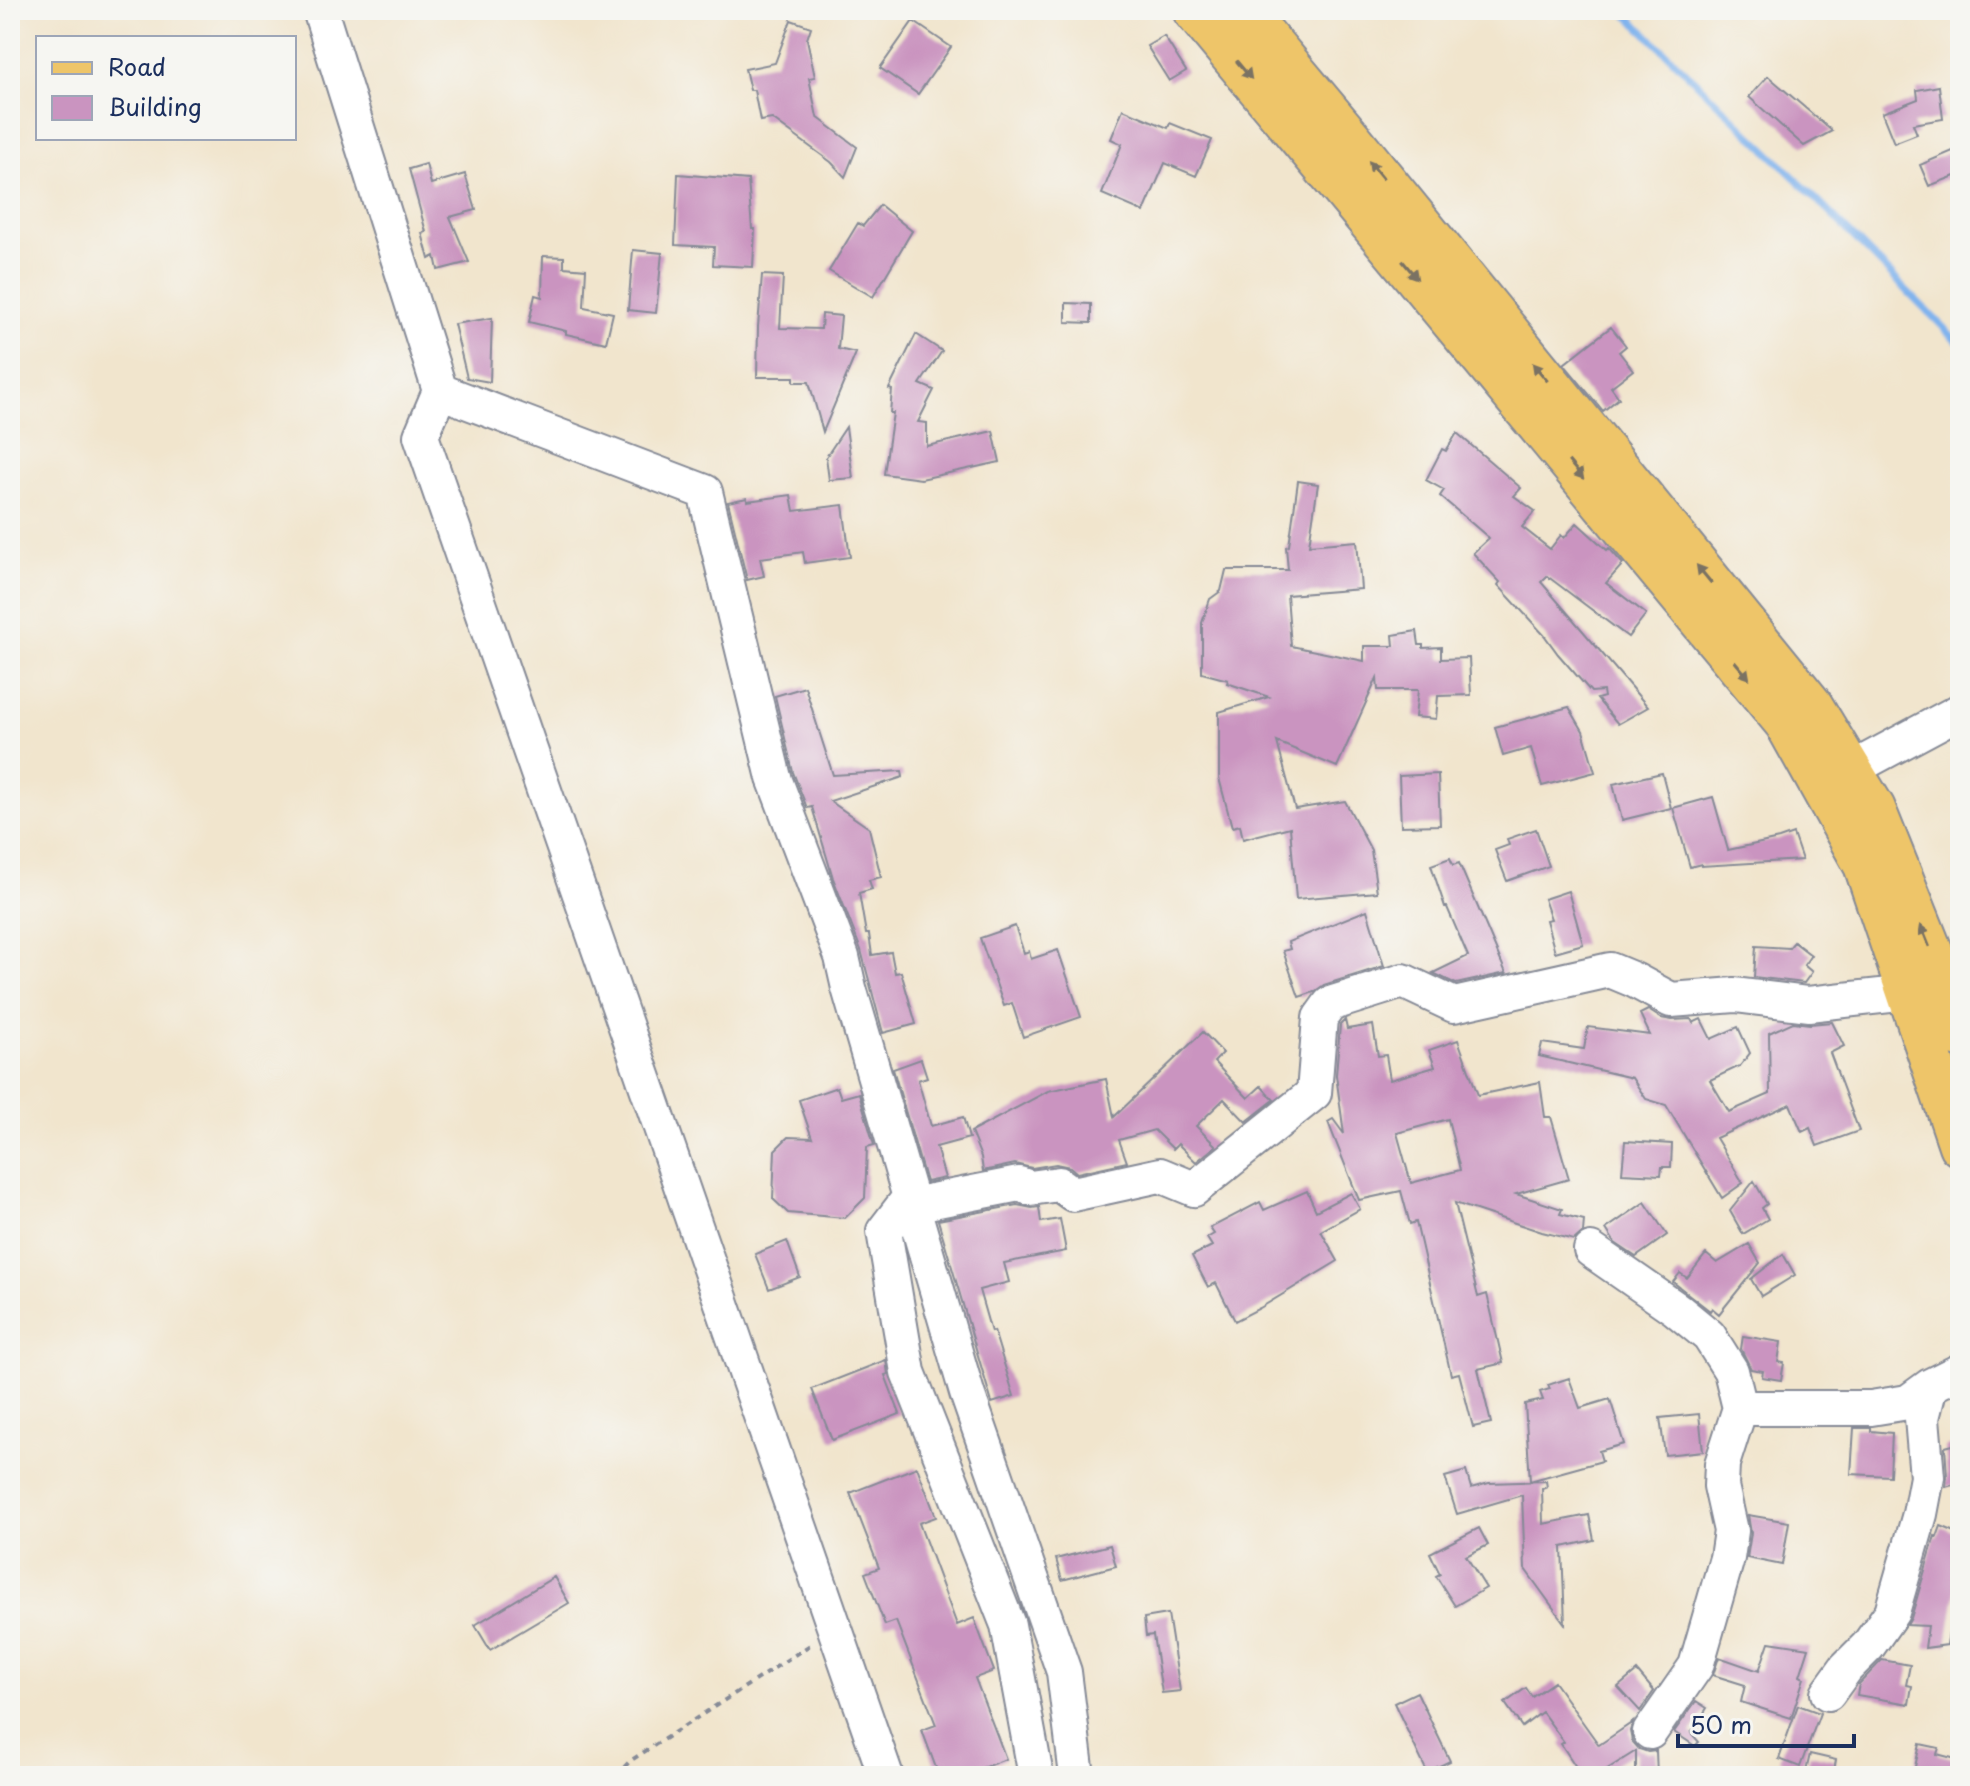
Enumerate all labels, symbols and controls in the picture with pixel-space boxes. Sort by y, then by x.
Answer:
legend [36,36,296,140]
text: Road [108,48,166,84]
one-way arrow [1235,60,1252,80]
text: Building [108,88,202,124]
one-way arrow [1368,160,1385,180]
one-way arrow [1401,260,1418,280]
one-way arrow [1532,362,1549,382]
one-way arrow [1567,460,1584,480]
one-way arrow [1696,564,1713,584]
one-way arrow [1733,660,1750,680]
one-way arrow [1918,924,1931,948]
scale bar [1678,1698,1854,1748]
text: 50 m [1690,1706,1752,1742]

